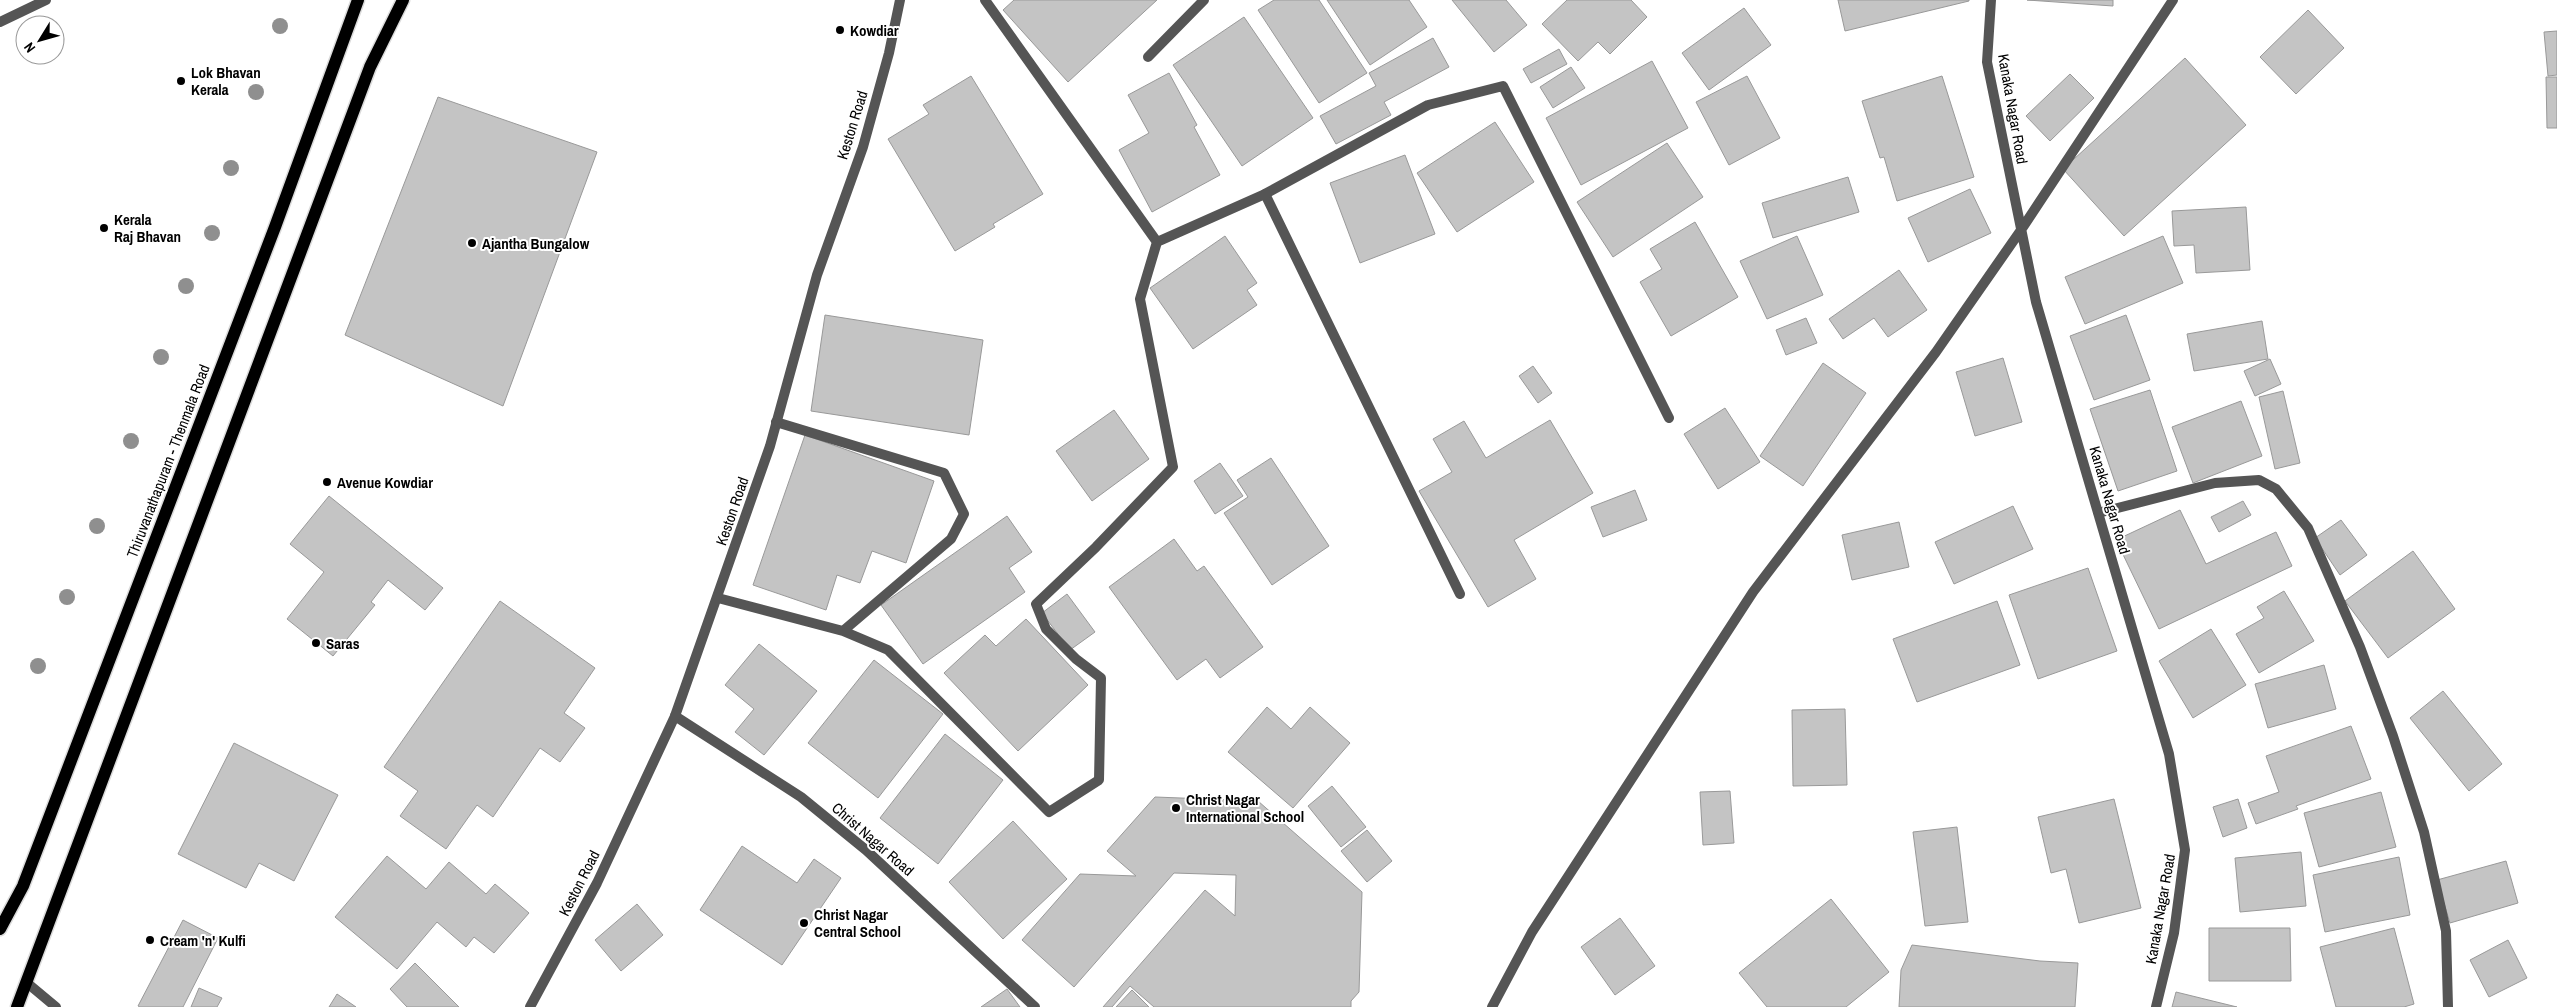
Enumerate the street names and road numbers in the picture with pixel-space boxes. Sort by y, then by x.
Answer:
street label: Kanaka Nagar Road [1993,52,2033,166]
street label: Keston Road [832,88,872,162]
street label: Thiruvanathapuram - Thenmala Road [121,361,215,561]
street label: Kanaka Nagar Road [2085,444,2135,556]
street label: Keston Road [710,474,754,548]
street label: Christ Nagar Road [827,797,919,881]
street label: Keston Road [553,847,605,919]
street label: Kanaka Nagar Road [2140,852,2180,966]

